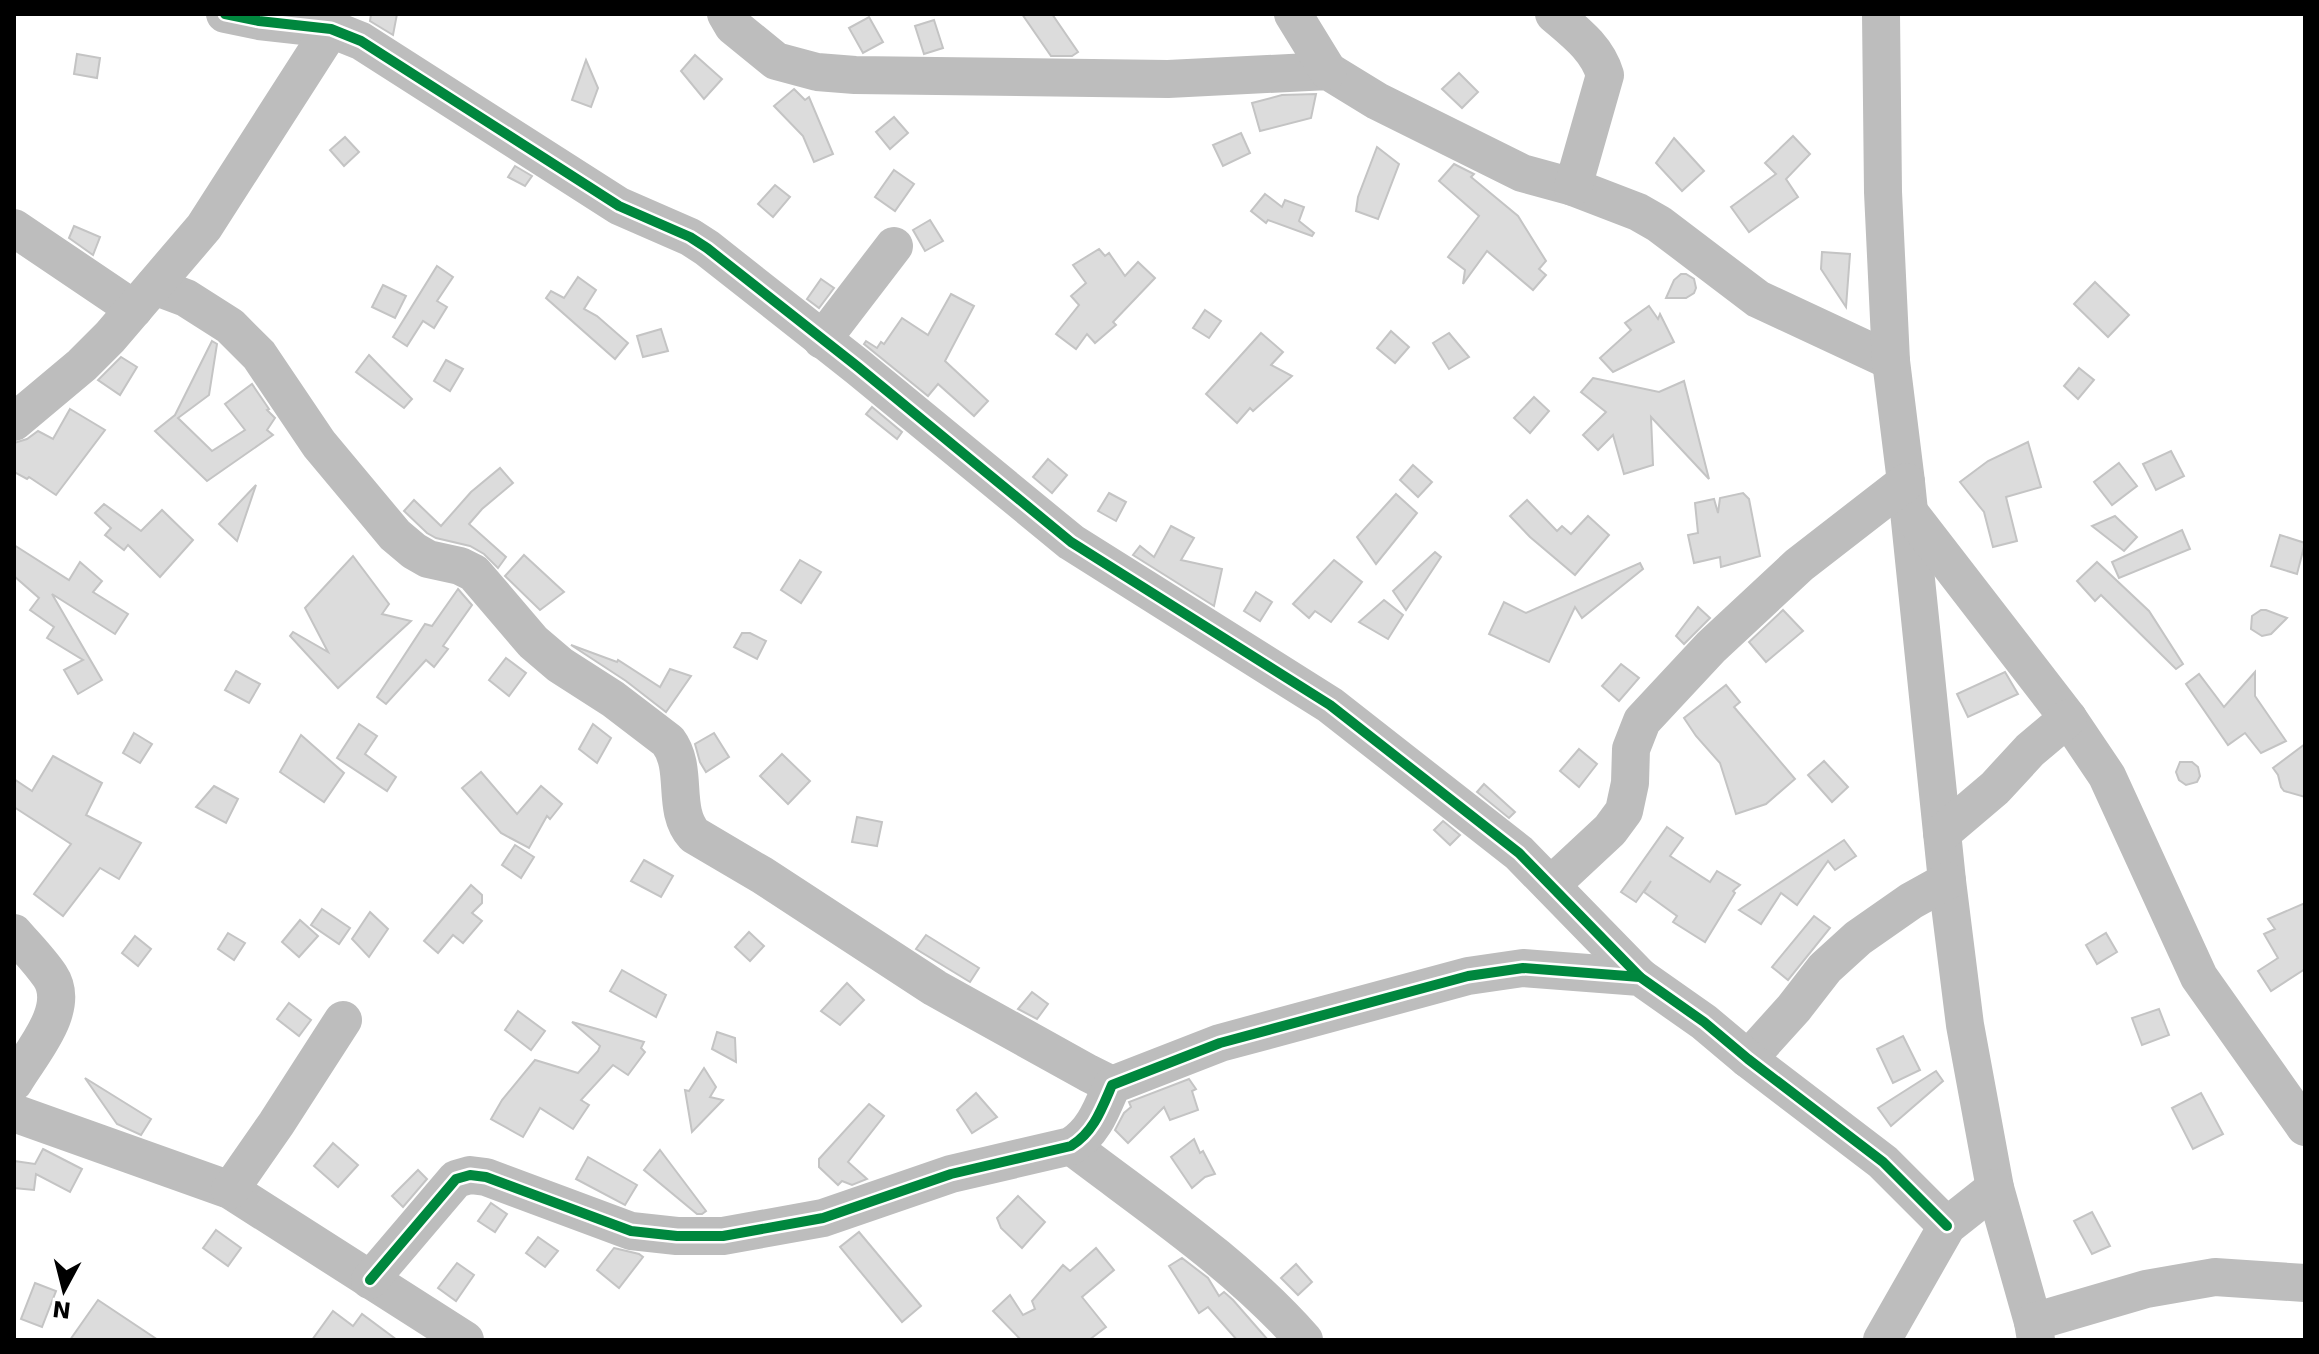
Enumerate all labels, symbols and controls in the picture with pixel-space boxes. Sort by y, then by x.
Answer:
north arrow [24,1250,104,1330]
text: N [51,1296,72,1323]

